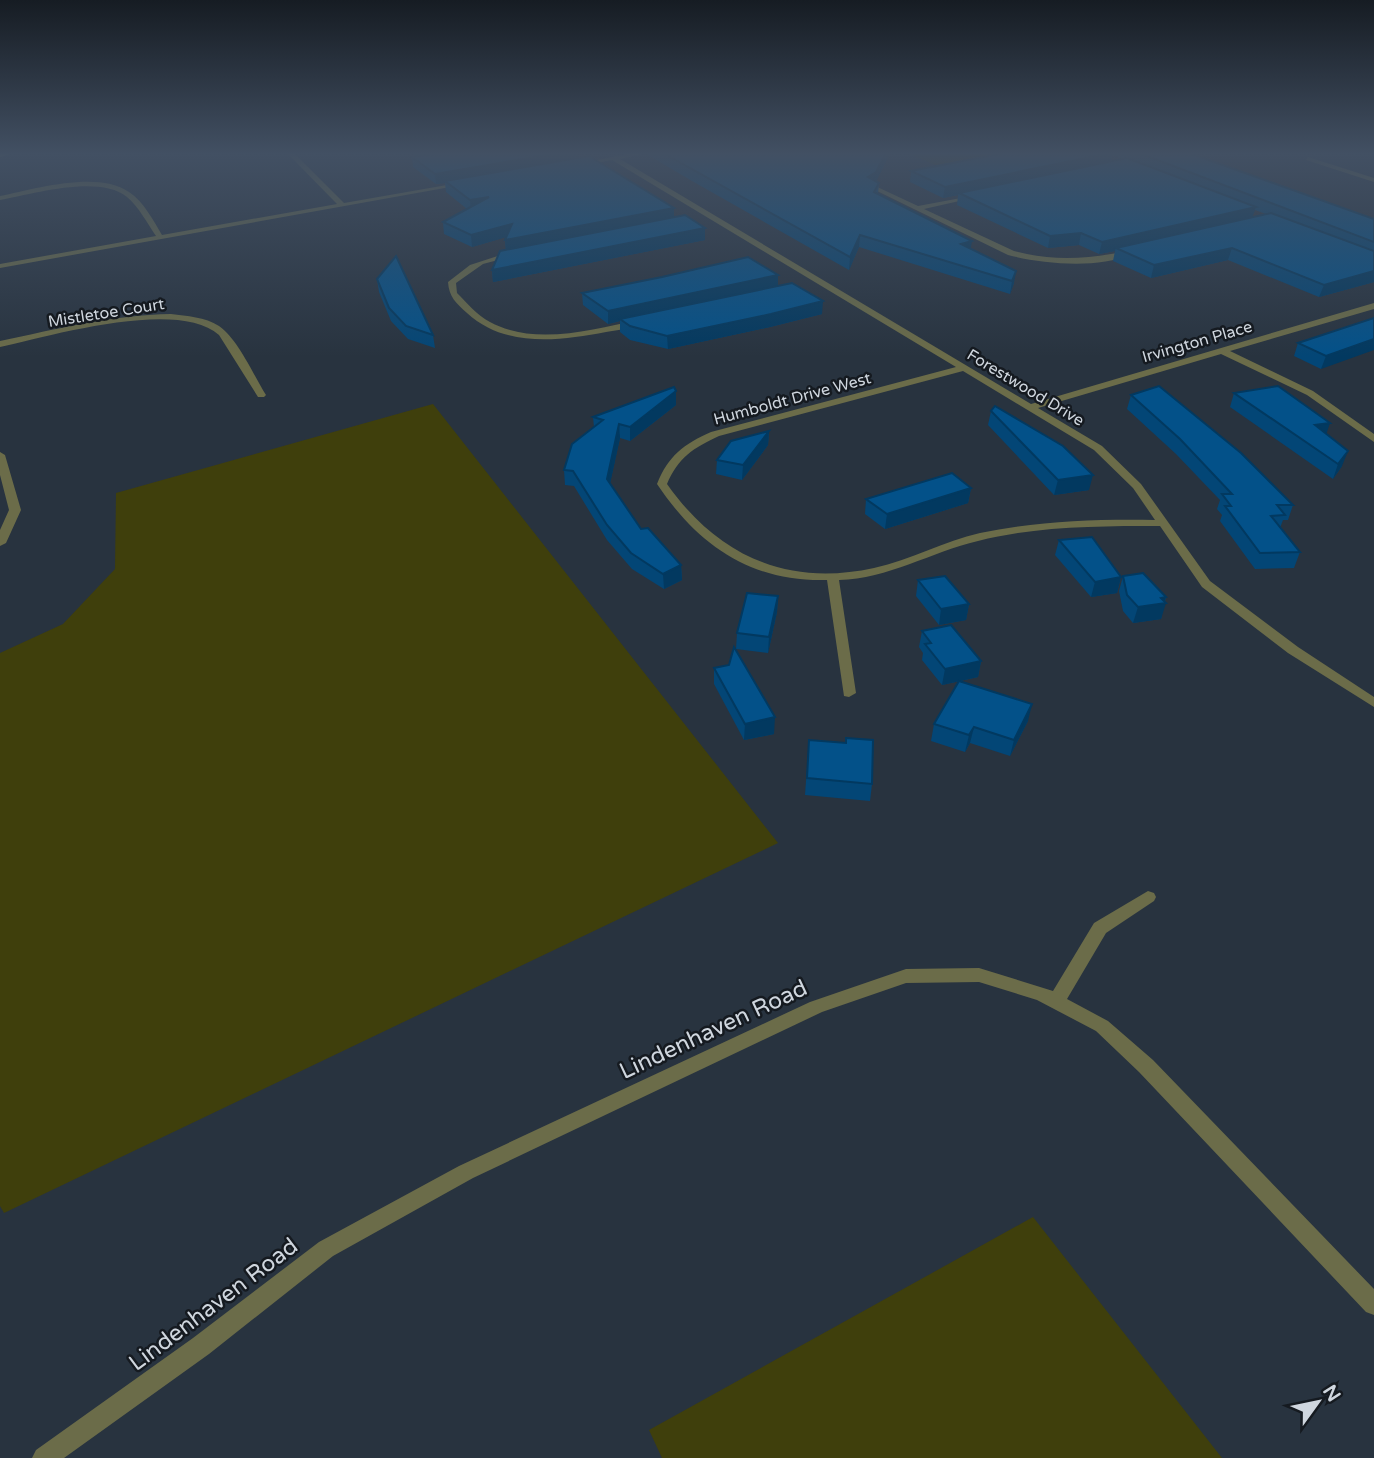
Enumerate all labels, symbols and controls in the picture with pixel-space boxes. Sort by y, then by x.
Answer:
street label: Mistletoe Court [47,294,166,332]
street label: Irvington Place [1140,317,1255,367]
street label: Forestwood Drive [963,345,1088,431]
street label: Humboldt Drive West [711,368,873,430]
street label: Lindenhaven Road [615,974,812,1086]
street label: Lindenhaven Road [124,1232,304,1377]
north arrow [1283,1367,1353,1437]
text: N [1318,1381,1345,1406]

